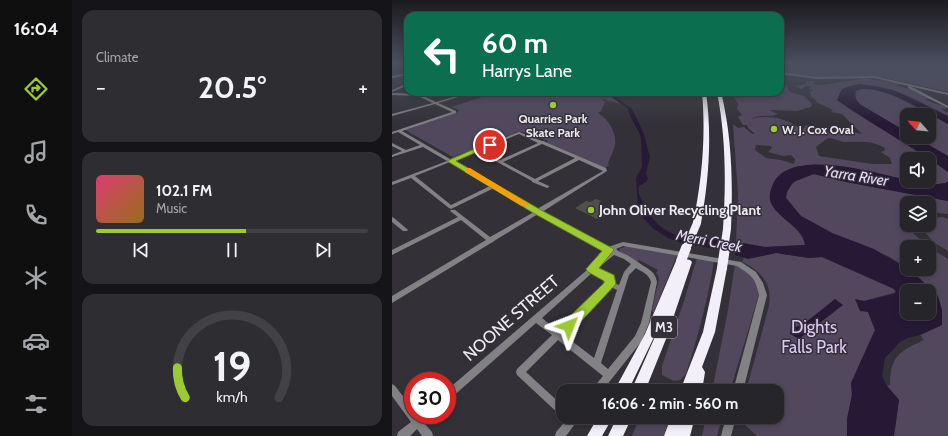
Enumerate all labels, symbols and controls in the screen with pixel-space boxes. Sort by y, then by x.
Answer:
text: 16:04 [14,18,58,40]
text: 60 m [482,26,548,60]
icon: left [416,28,468,80]
text: Climate [96,49,138,65]
text: Harrys Lane [482,60,572,82]
text: 20.5° [198,69,266,106]
text: − [96,74,106,101]
text: + [358,74,368,101]
icon: directions [22,75,50,103]
marker: Quarries Park Skate Park [548,100,558,110]
north arrow [900,108,936,144]
map controls [900,108,936,320]
place label: Quarries Park Skate Park [518,111,588,140]
place label: W. J. Cox Oval [782,122,854,137]
marker: W. J. Cox Oval [769,124,779,134]
pin [473,128,507,162]
icon: arrive [479,134,501,156]
icon: music [22,138,50,166]
button: sound [900,152,936,188]
water label: Yarra River [822,162,891,190]
text: 102.1 FM [156,182,212,200]
button: layers [900,196,936,232]
text: Music [156,200,187,216]
icon: phone [22,201,50,229]
place label: John Oliver Recycling Plant [598,201,761,219]
marker: John Oliver Recycling Plant [586,205,596,215]
water label: Merri Creek [674,226,744,256]
icon: previous [130,239,152,261]
icon: pause [221,239,243,261]
icon: next [312,239,334,261]
button: + [900,240,936,276]
icon: climate [22,264,50,292]
street label: NOONE STREET [459,271,563,365]
button: − [900,284,936,320]
position arrow [548,305,590,347]
road number: M3 [651,316,677,338]
park label: Dights Falls Park [781,317,847,357]
icon: car [22,327,50,355]
text: 19 [213,341,251,391]
speed limit sign: 30 [404,372,456,424]
text: km/h [216,388,248,406]
icon: filters [22,390,50,418]
text: 16:06 · 2 min · 560 m [602,395,738,413]

